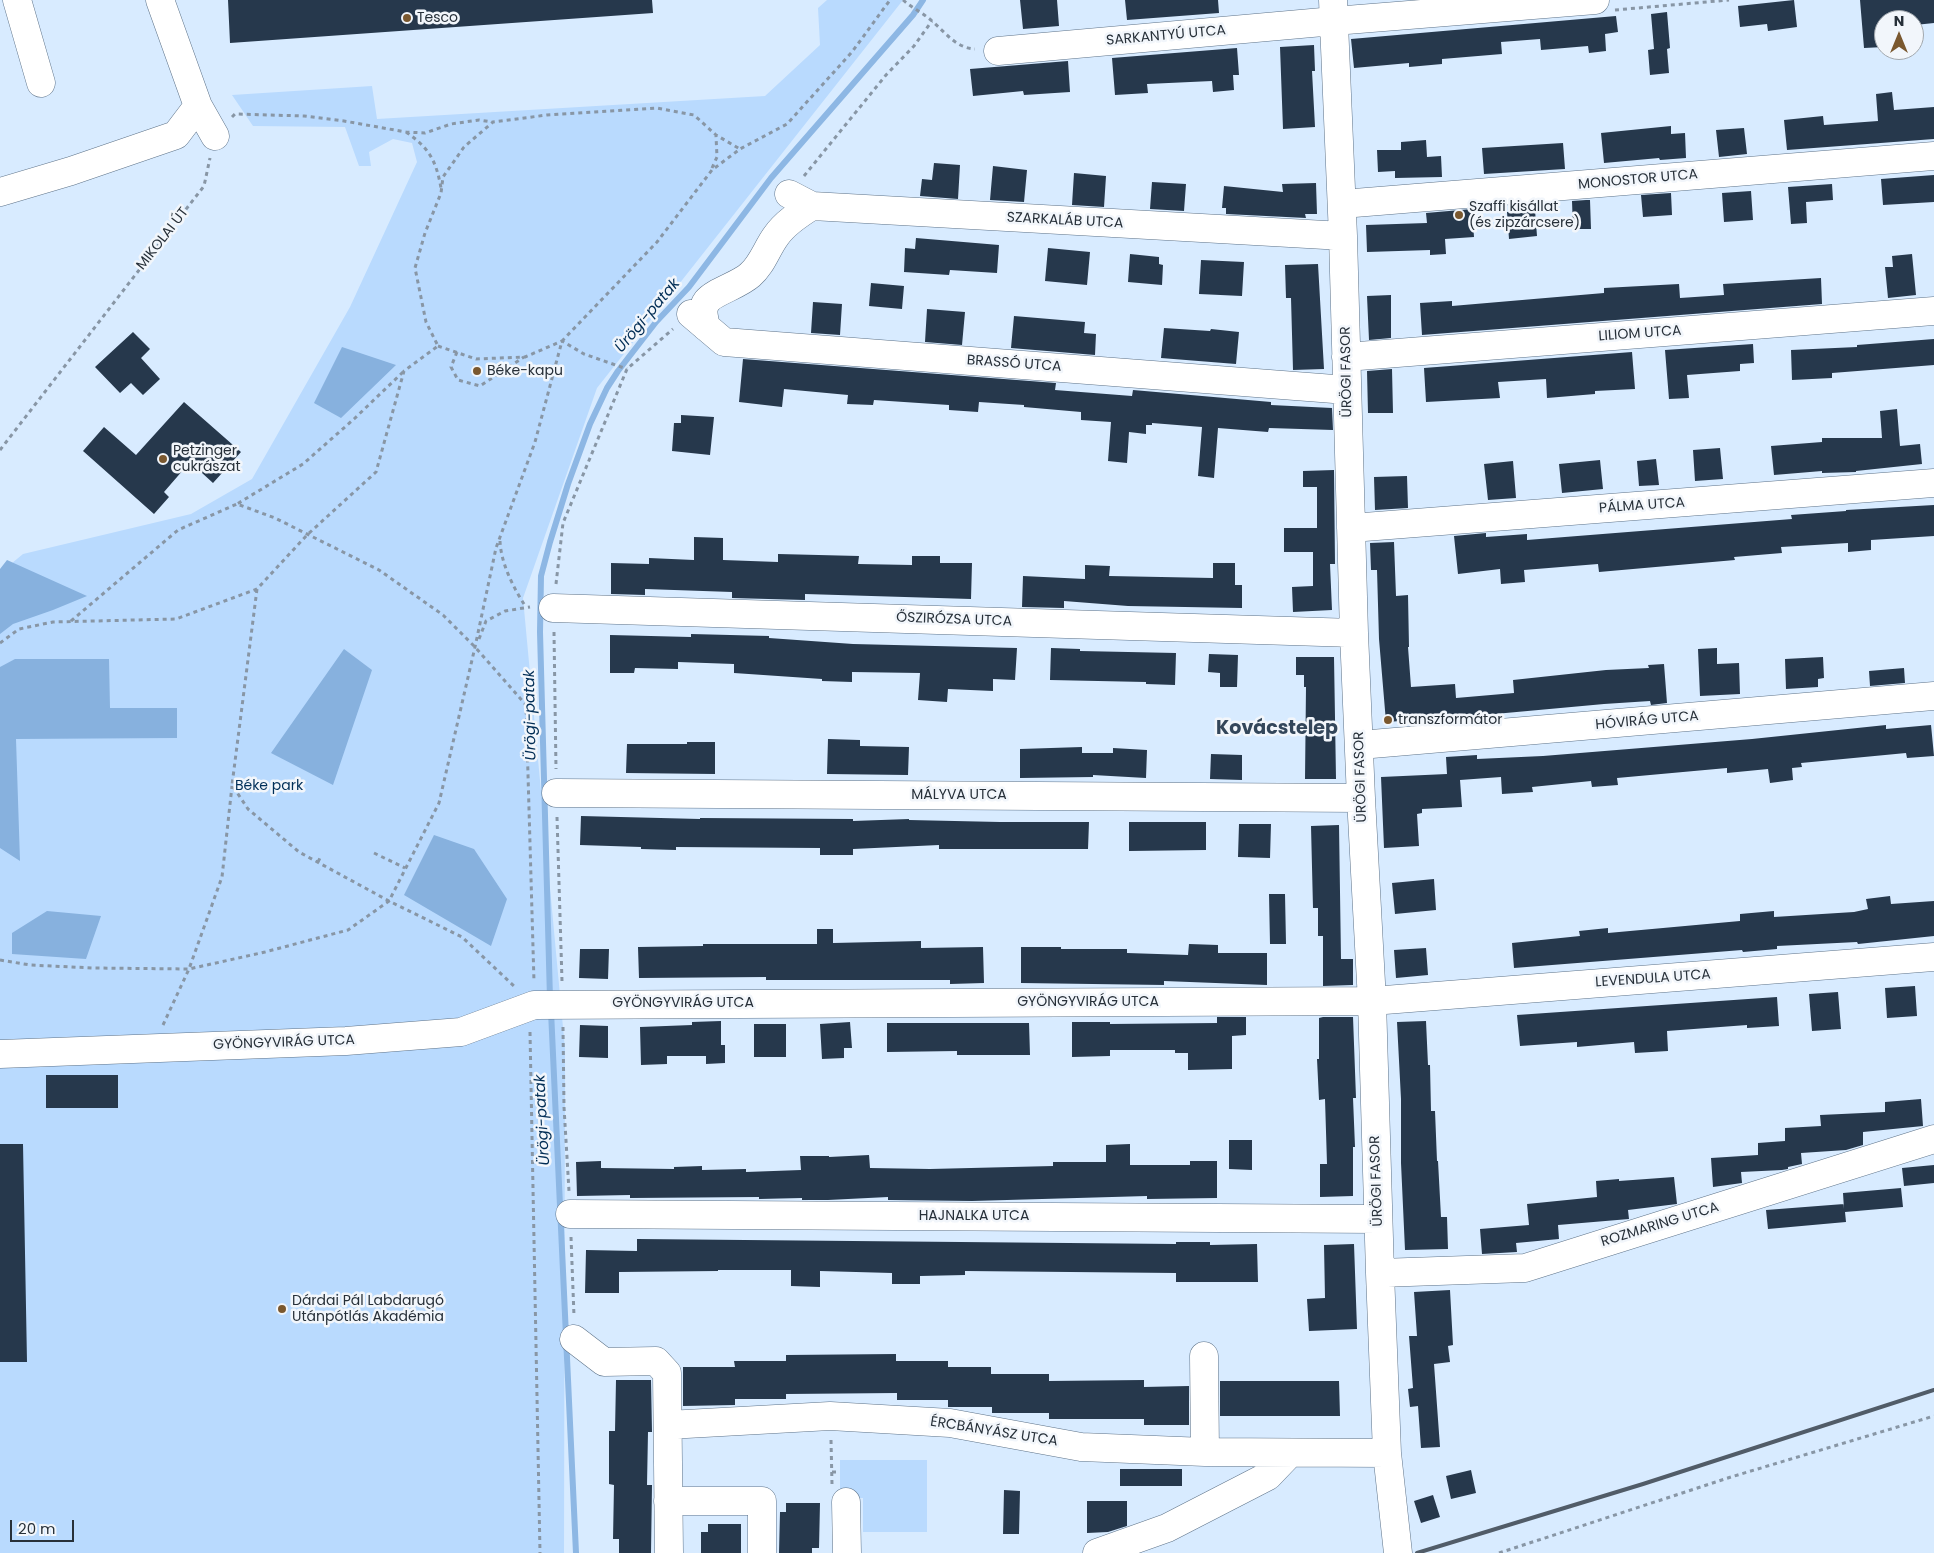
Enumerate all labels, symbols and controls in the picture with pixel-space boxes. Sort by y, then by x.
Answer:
place label: Tesco [417,10,458,26]
north arrow [1874,10,1924,60]
text: N [1894,11,1904,31]
marker: Tesco [401,12,413,24]
street label: SARKANTYÚ UTCA [1105,22,1227,50]
street label: MONOSTOR UTCA [1577,166,1699,194]
place label: Szaffi kisállat (és zipzárcsere) [1469,199,1580,232]
street label: MIKOLAI ÚT [133,204,193,274]
marker: Szaffi kisállat (és zipzárcsere) [1453,209,1465,221]
street label: SZARKALÁB UTCA [1006,210,1124,232]
water label: Ürögi-patak [612,275,684,357]
street label: LILIOM UTCA [1598,323,1682,345]
street label: ÜRÖGI FASOR [1338,326,1356,418]
street label: BRASSÓ UTCA [966,352,1062,376]
place label: Béke-kapu [487,363,563,379]
marker: Béke-kapu [471,365,483,377]
place label: Petzinger cukrászat [173,443,241,476]
marker: Petzinger cukrászat [157,453,169,465]
street label: PÁLMA UTCA [1598,495,1686,517]
street label: ŐSZIRÓZSA UTCA [896,610,1012,630]
water label: Ürögi-patak [521,669,541,761]
street label: HÓVIRÁG UTCA [1595,708,1699,734]
place label: transzformátor [1398,712,1502,728]
marker: transzformátor [1382,714,1394,726]
district label: Kovácstelep [1216,718,1338,740]
street label: ÜRÖGI FASOR [1351,731,1371,823]
park label: Béke park [235,778,303,794]
street label: MÁLYVA UTCA [911,787,1007,803]
street label: LEVENDULA UTCA [1595,967,1711,991]
street label: GYÖNGYVIRÁG UTCA [1017,994,1159,1010]
street label: GYÖNGYVIRÁG UTCA [612,995,754,1011]
street label: GYÖNGYVIRÁG UTCA [213,1032,355,1054]
water label: Ürögi-patak [532,1074,554,1166]
street label: ÜRÖGI FASOR [1367,1135,1387,1227]
street label: ROZMARING UTCA [1599,1199,1721,1251]
street label: HAJNALKA UTCA [919,1208,1029,1224]
place label: Dárdai Pál Labdarugó Utánpótlás Akadémia [292,1293,444,1325]
marker: Dárdai Pál Labdarugó Utánpótlás Akadémia [276,1303,288,1315]
street label: ÉRCBÁNYÁSZ UTCA [929,1414,1059,1450]
scale bar [12,1510,76,1542]
text: 20 m [18,1518,56,1539]

